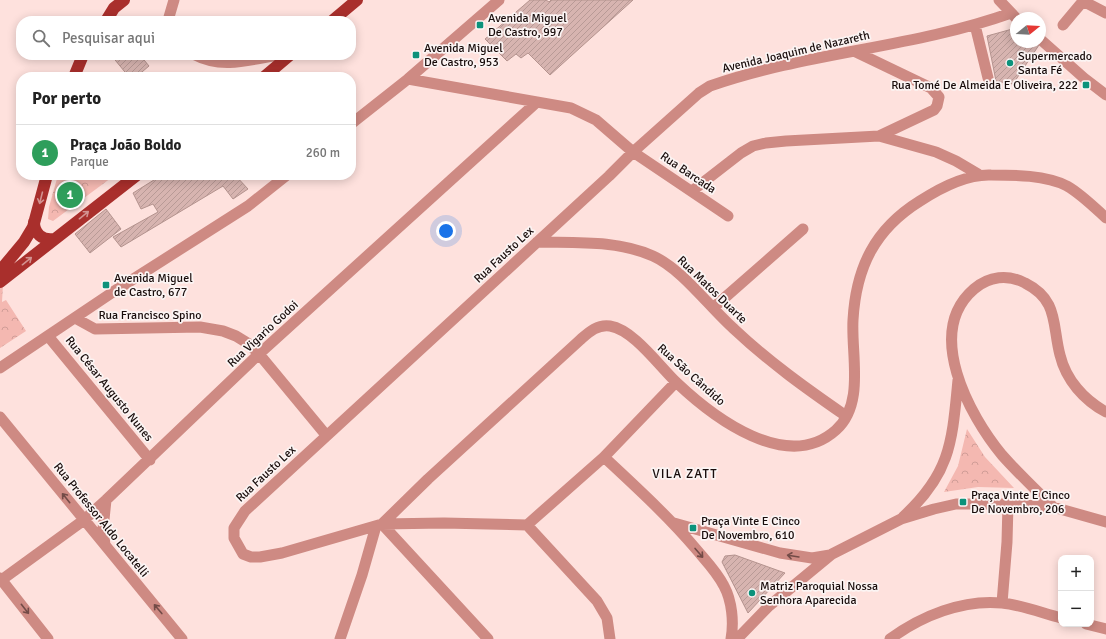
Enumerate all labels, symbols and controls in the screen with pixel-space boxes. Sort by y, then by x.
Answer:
place label: Avenida Miguel De Castro, 997 [488,11,567,40]
north arrow [1010,12,1046,48]
search box [16,16,356,60]
marker: Avenida Miguel De Castro, 997 [475,20,485,30]
icon: search [30,27,52,49]
street label: Avenida Joaquim de Nazareth [721,28,871,76]
text: Pesquisar aqui [62,29,155,47]
place label: Avenida Miguel De Castro, 953 [424,41,503,70]
place label: Supermercado Santa Fé [1018,49,1092,78]
marker: Avenida Miguel De Castro, 953 [411,50,421,60]
marker: Supermercado Santa Fé [1005,58,1015,68]
place label: Rua Tomé De Almeida E Oliveira, 222 [891,78,1078,93]
marker: Rua Tomé De Almeida E Oliveira, 222 [1081,80,1091,90]
text: Por perto [32,88,101,109]
text: Praça João Boldo [70,136,181,154]
text: 1 [41,145,49,161]
text: 260 m [306,145,340,161]
street label: Rua Barcada [657,149,719,197]
text: Parque [70,154,109,170]
pin: 1 [57,180,83,210]
one-way arrow [37,192,45,205]
one-way arrow [79,210,90,219]
your location [436,221,456,241]
street label: Rua Fausto Lex [471,223,537,287]
street label: Rua Matos Duarte [674,253,750,327]
one-way arrow [22,257,33,266]
place label: Avenida Miguel de Castro, 677 [114,271,193,300]
marker: Avenida Miguel de Castro, 677 [101,280,111,290]
street label: Rua Vigario Godoi [224,297,302,371]
street label: Rua Francisco Spino [99,308,202,323]
street label: Rua César Augusto Nunes [62,333,156,445]
street label: Rua São Cândido [654,341,728,409]
street label: Rua Fausto Lex [233,442,299,506]
street label: Rua Professor Aldo Locatelli [50,460,152,580]
district label: VILA ZATT [652,466,718,482]
place label: Praça Vinte E Cinco De Novembro, 206 [971,488,1070,517]
one-way arrow [62,492,71,503]
marker: Praça Vinte E Cinco De Novembro, 206 [958,497,968,507]
place label: Praça Vinte E Cinco De Novembro, 610 [701,514,800,543]
marker: Praça Vinte E Cinco De Novembro, 610 [688,523,698,533]
one-way arrow [694,548,704,558]
one-way arrow [787,552,800,560]
map controls [1058,555,1094,627]
button: + [1058,555,1094,591]
place label: Matriz Paroquial Nossa Senhora Aparecida [760,579,878,608]
marker: Matriz Paroquial Nossa Senhora Aparecida [747,588,757,598]
button: − [1058,591,1094,627]
one-way arrow [21,604,30,615]
one-way arrow [153,604,162,614]

